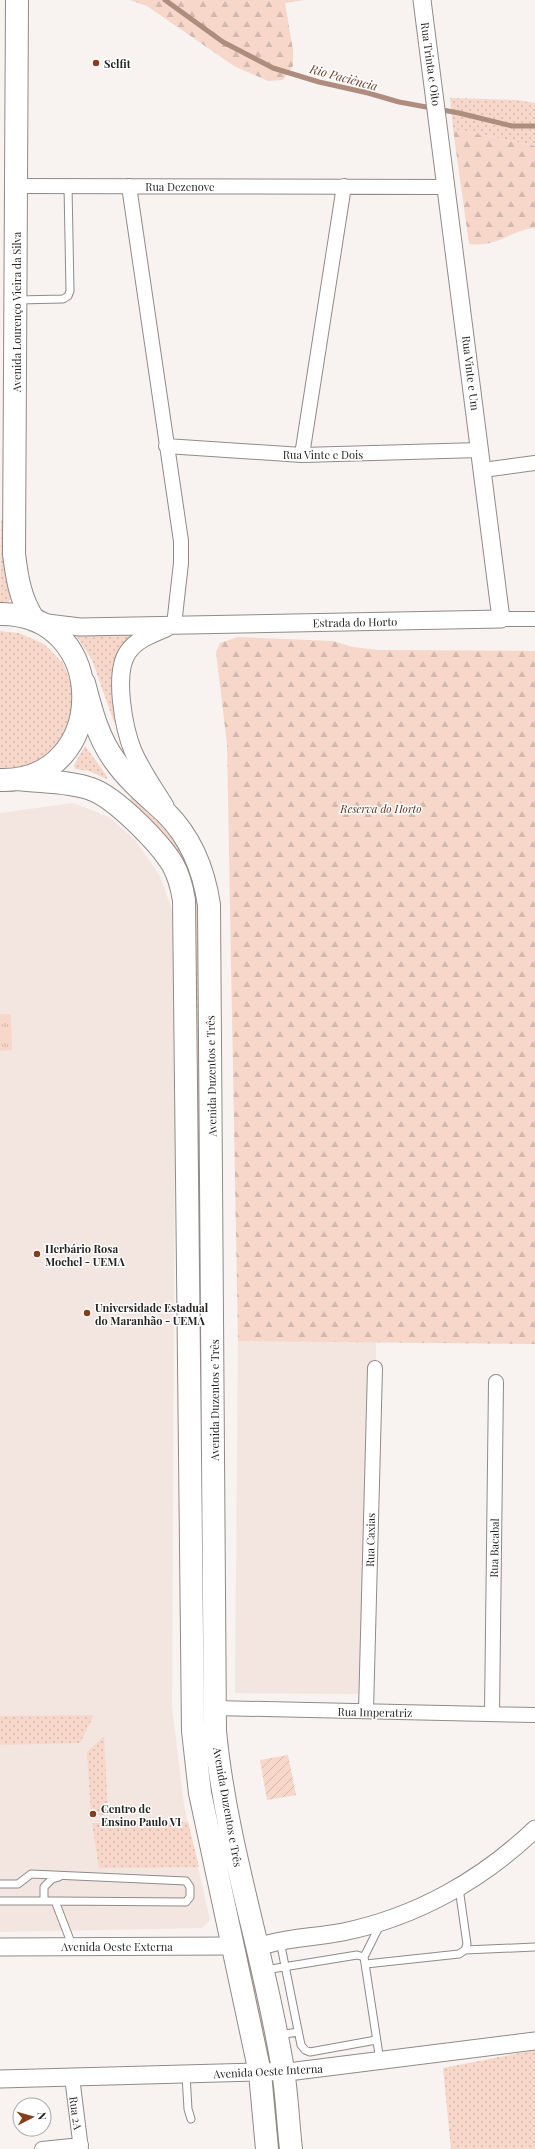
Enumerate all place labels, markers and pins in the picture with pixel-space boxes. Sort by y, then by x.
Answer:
place label: Selfit [104,56,131,71]
marker: Selfit [91,58,101,68]
place label: Herbário Rosa Mochel - UEMA [45,1241,125,1269]
marker: Herbário Rosa Mochel - UEMA [32,1249,42,1259]
place label: Universidade Estadual do Maranhão - UEMA [95,1300,209,1328]
marker: Universidade Estadual do Maranhão - UEMA [82,1308,92,1318]
place label: Centro de Ensino Paulo VI [101,1801,181,1829]
marker: Centro de Ensino Paulo VI [88,1809,98,1819]

